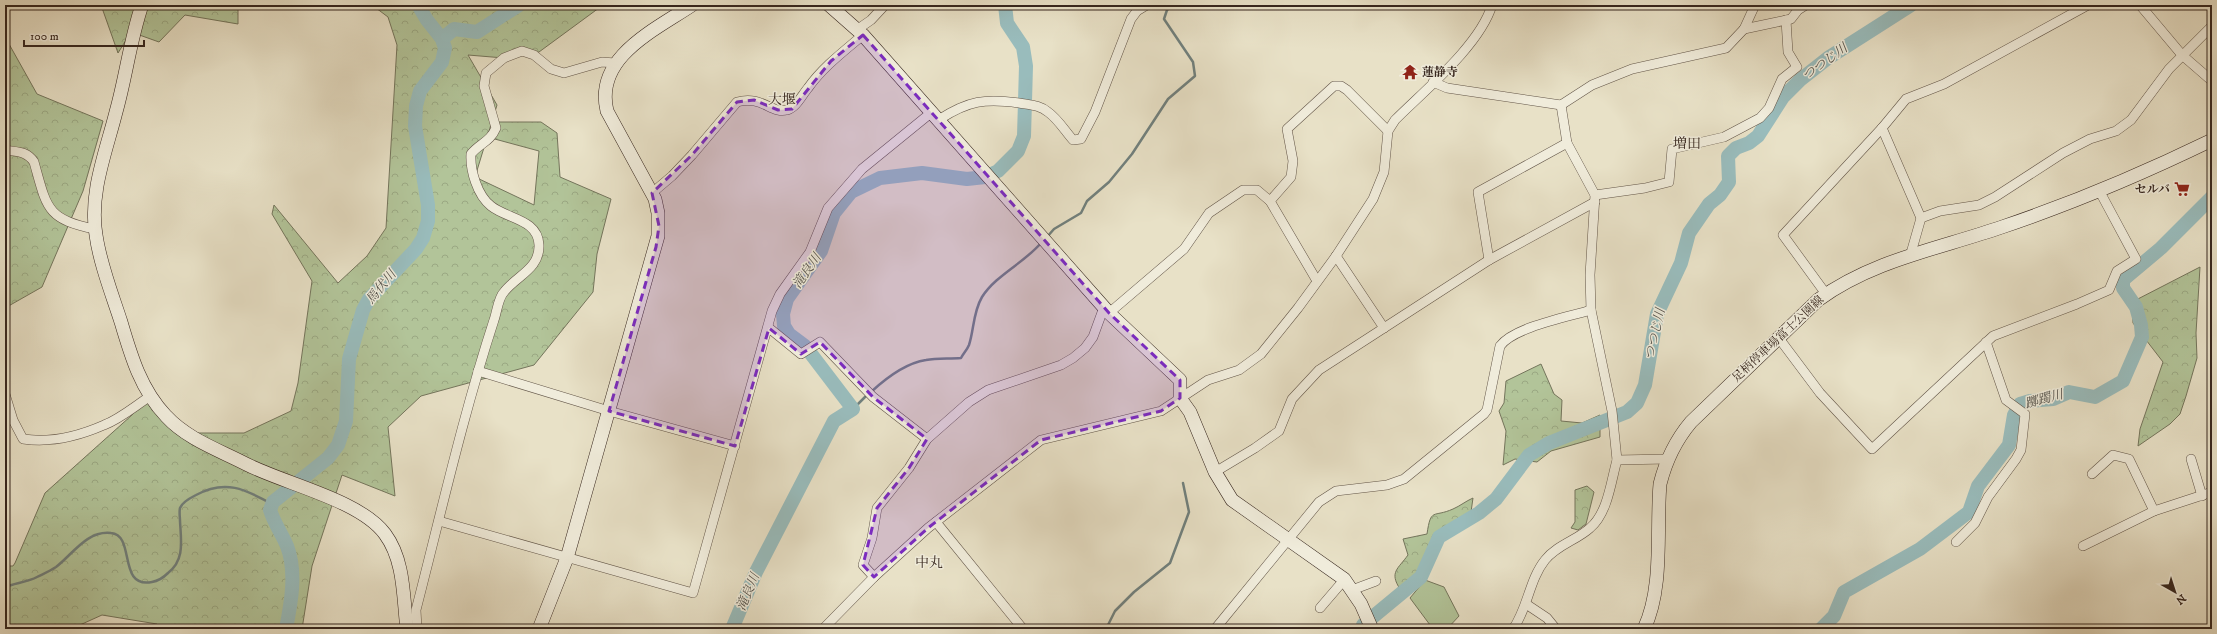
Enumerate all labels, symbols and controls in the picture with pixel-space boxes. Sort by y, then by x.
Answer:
scale bar [24,22,144,48]
text: 100 m [30,29,59,44]
water label: つつじ川 [1799,39,1852,84]
temple icon: 蓮静寺 [1401,63,1419,81]
place label: 蓮静寺 [1422,65,1458,80]
district label: 大堰 [768,91,796,109]
district label: 増田 [1673,135,1701,153]
supermarket icon: セルバ [2173,180,2191,198]
place label: セルバ [2135,182,2170,197]
water label: 滝良川 [789,249,826,292]
water label: 馬伏川 [363,265,401,307]
street label: 足柄停車場富士公園線 [1729,293,1827,385]
water label: つつじ川 [1641,305,1669,361]
water label: 躑躅川 [2023,386,2067,412]
district label: 中丸 [915,554,943,572]
water label: 滝良川 [733,569,764,613]
north arrow [2155,572,2195,612]
text: N [2173,591,2189,607]

